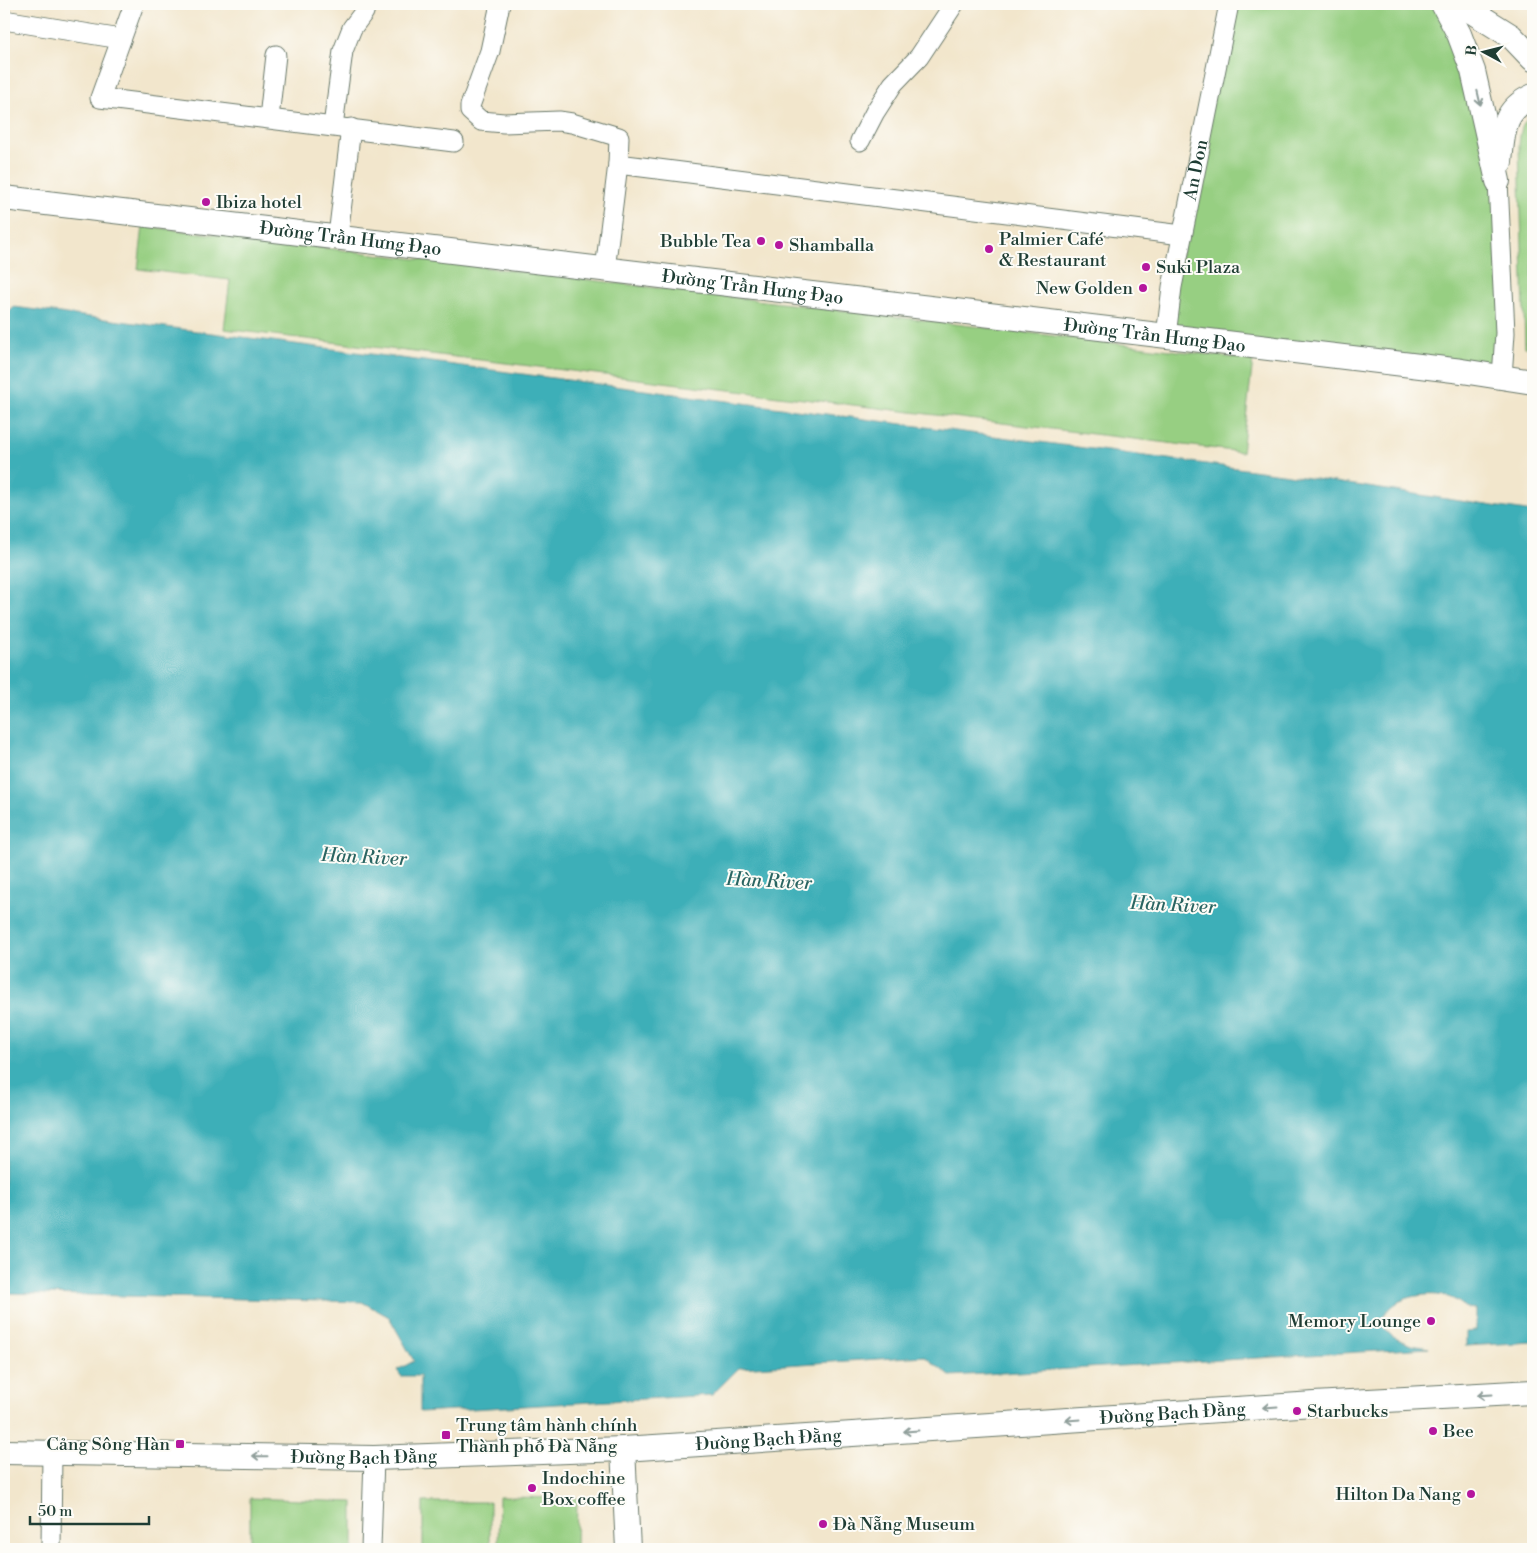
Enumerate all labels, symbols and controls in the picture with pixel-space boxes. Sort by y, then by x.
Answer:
north arrow [1460,28,1510,78]
text: B [1463,44,1482,57]
one-way arrow [1475,89,1484,105]
street label: An Don [1178,137,1213,203]
place label: Ibiza hotel [216,191,302,214]
marker: Ibiza hotel [200,196,212,208]
street label: Đường Trần Hưng Đạo [258,216,443,261]
place label: Palmier Café & Restaurant [999,228,1107,272]
place label: Bubble Tea [659,230,752,253]
place label: Shamballa [789,234,875,257]
marker: Bubble Tea [755,235,767,247]
marker: Shamballa [773,239,785,251]
marker: Palmier Café & Restaurant [983,243,995,255]
place label: Suki Plaza [1156,256,1241,279]
marker: Suki Plaza [1140,261,1152,273]
street label: Đường Trần Hưng Đạo [660,264,845,309]
place label: New Golden [1036,277,1133,300]
marker: New Golden [1137,282,1149,294]
street label: Đường Trần Hưng Đạo [1063,313,1247,357]
water label: Hàn River [320,843,408,871]
water label: Hàn River [725,867,813,895]
water label: Hàn River [1129,891,1217,919]
place label: Memory Lounge [1288,1310,1421,1333]
marker: Memory Lounge [1425,1315,1437,1327]
one-way arrow [1477,1391,1493,1400]
street label: Đường Bạch Đằng [1099,1397,1247,1429]
place label: Starbucks [1307,1400,1388,1423]
one-way arrow [1262,1403,1278,1412]
marker: Starbucks [1291,1405,1303,1417]
place label: Trung tâm hành chính Thành phố Đà Nẵng [456,1414,638,1458]
one-way arrow [1065,1415,1081,1425]
place label: Bee [1442,1420,1474,1443]
street label: Đường Bạch Đằng [695,1423,843,1456]
marker: Bee [1427,1425,1439,1437]
one-way arrow [903,1426,919,1435]
marker: Trung tâm hành chính Thành phố Đà Nẵng [440,1429,452,1441]
place label: Cảng Sông Hàn [46,1433,170,1456]
marker: Cảng Sông Hàn [174,1438,186,1450]
street label: Đường Bạch Đằng [291,1444,438,1470]
one-way arrow [252,1451,268,1461]
place label: Indochine Box coffee [541,1467,626,1511]
marker: Indochine Box coffee [526,1482,538,1494]
place label: Hilton Da Nang [1336,1483,1462,1506]
marker: Hilton Da Nang [1465,1488,1477,1500]
scale bar [30,1493,149,1525]
text: 50 m [38,1502,72,1521]
place label: Đà Nẵng Museum [833,1513,975,1536]
marker: Đà Nẵng Museum [817,1518,829,1530]

